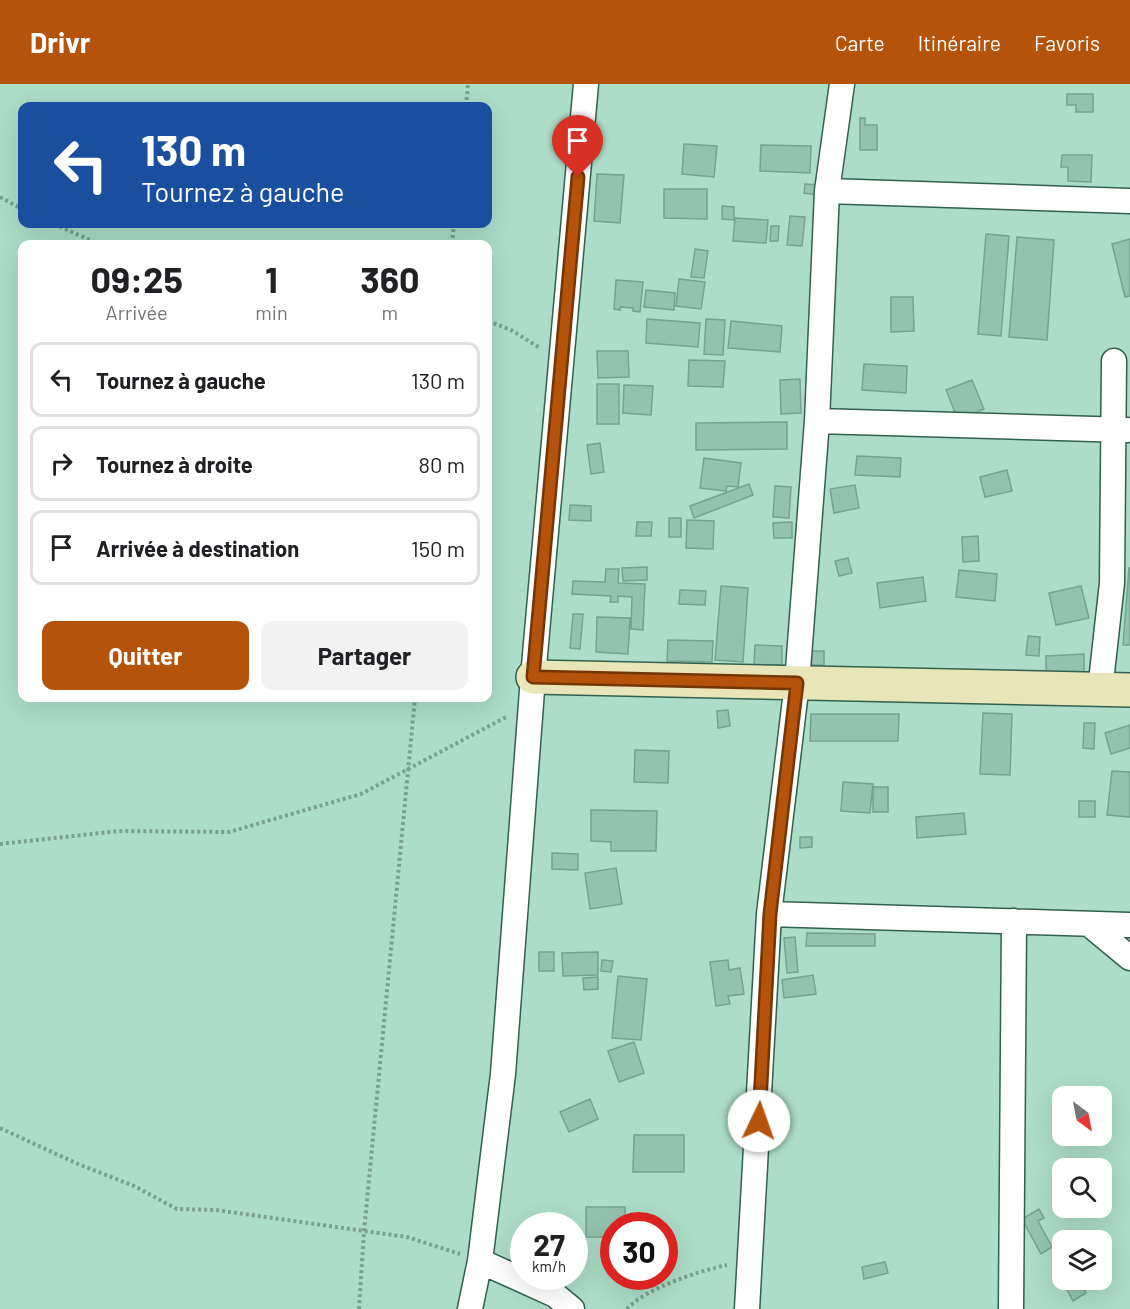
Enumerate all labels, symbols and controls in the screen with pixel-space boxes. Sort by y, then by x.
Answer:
text: Drivr [30,25,90,59]
text: Carte [835,30,885,55]
text: Itinéraire [918,30,1001,55]
text: Favoris [1034,30,1100,55]
pin [552,115,603,177]
text: 130 m [141,124,246,174]
icon: arrive [561,124,594,157]
icon: left [42,126,120,204]
text: Tournez à gauche [141,175,344,207]
text: 09:25 [90,257,183,300]
text: 1 [265,257,278,300]
text: 360 [360,257,419,300]
text: Arrivée [106,300,168,324]
text: min [255,300,288,324]
text: m [382,300,398,324]
icon: left [45,363,78,396]
text: Tournez à gauche [96,367,266,393]
text: 130 m [411,367,465,393]
icon: right [45,447,78,480]
text: Tournez à droite [96,451,253,477]
text: 80 m [419,451,465,477]
icon: arrive [45,531,78,564]
text: Arrivée à destination [96,535,299,561]
text: 150 m [411,535,465,561]
button: Quitter [42,621,249,690]
button: Partager [261,621,468,690]
north arrow [1052,1086,1112,1146]
map controls [1052,1086,1112,1290]
position arrow [727,1089,791,1153]
button: search [1052,1158,1112,1218]
speed limit sign: 30 [600,1212,678,1290]
text: 27 [533,1226,565,1262]
button: layers [1052,1230,1112,1290]
text: km/h [532,1257,566,1275]

